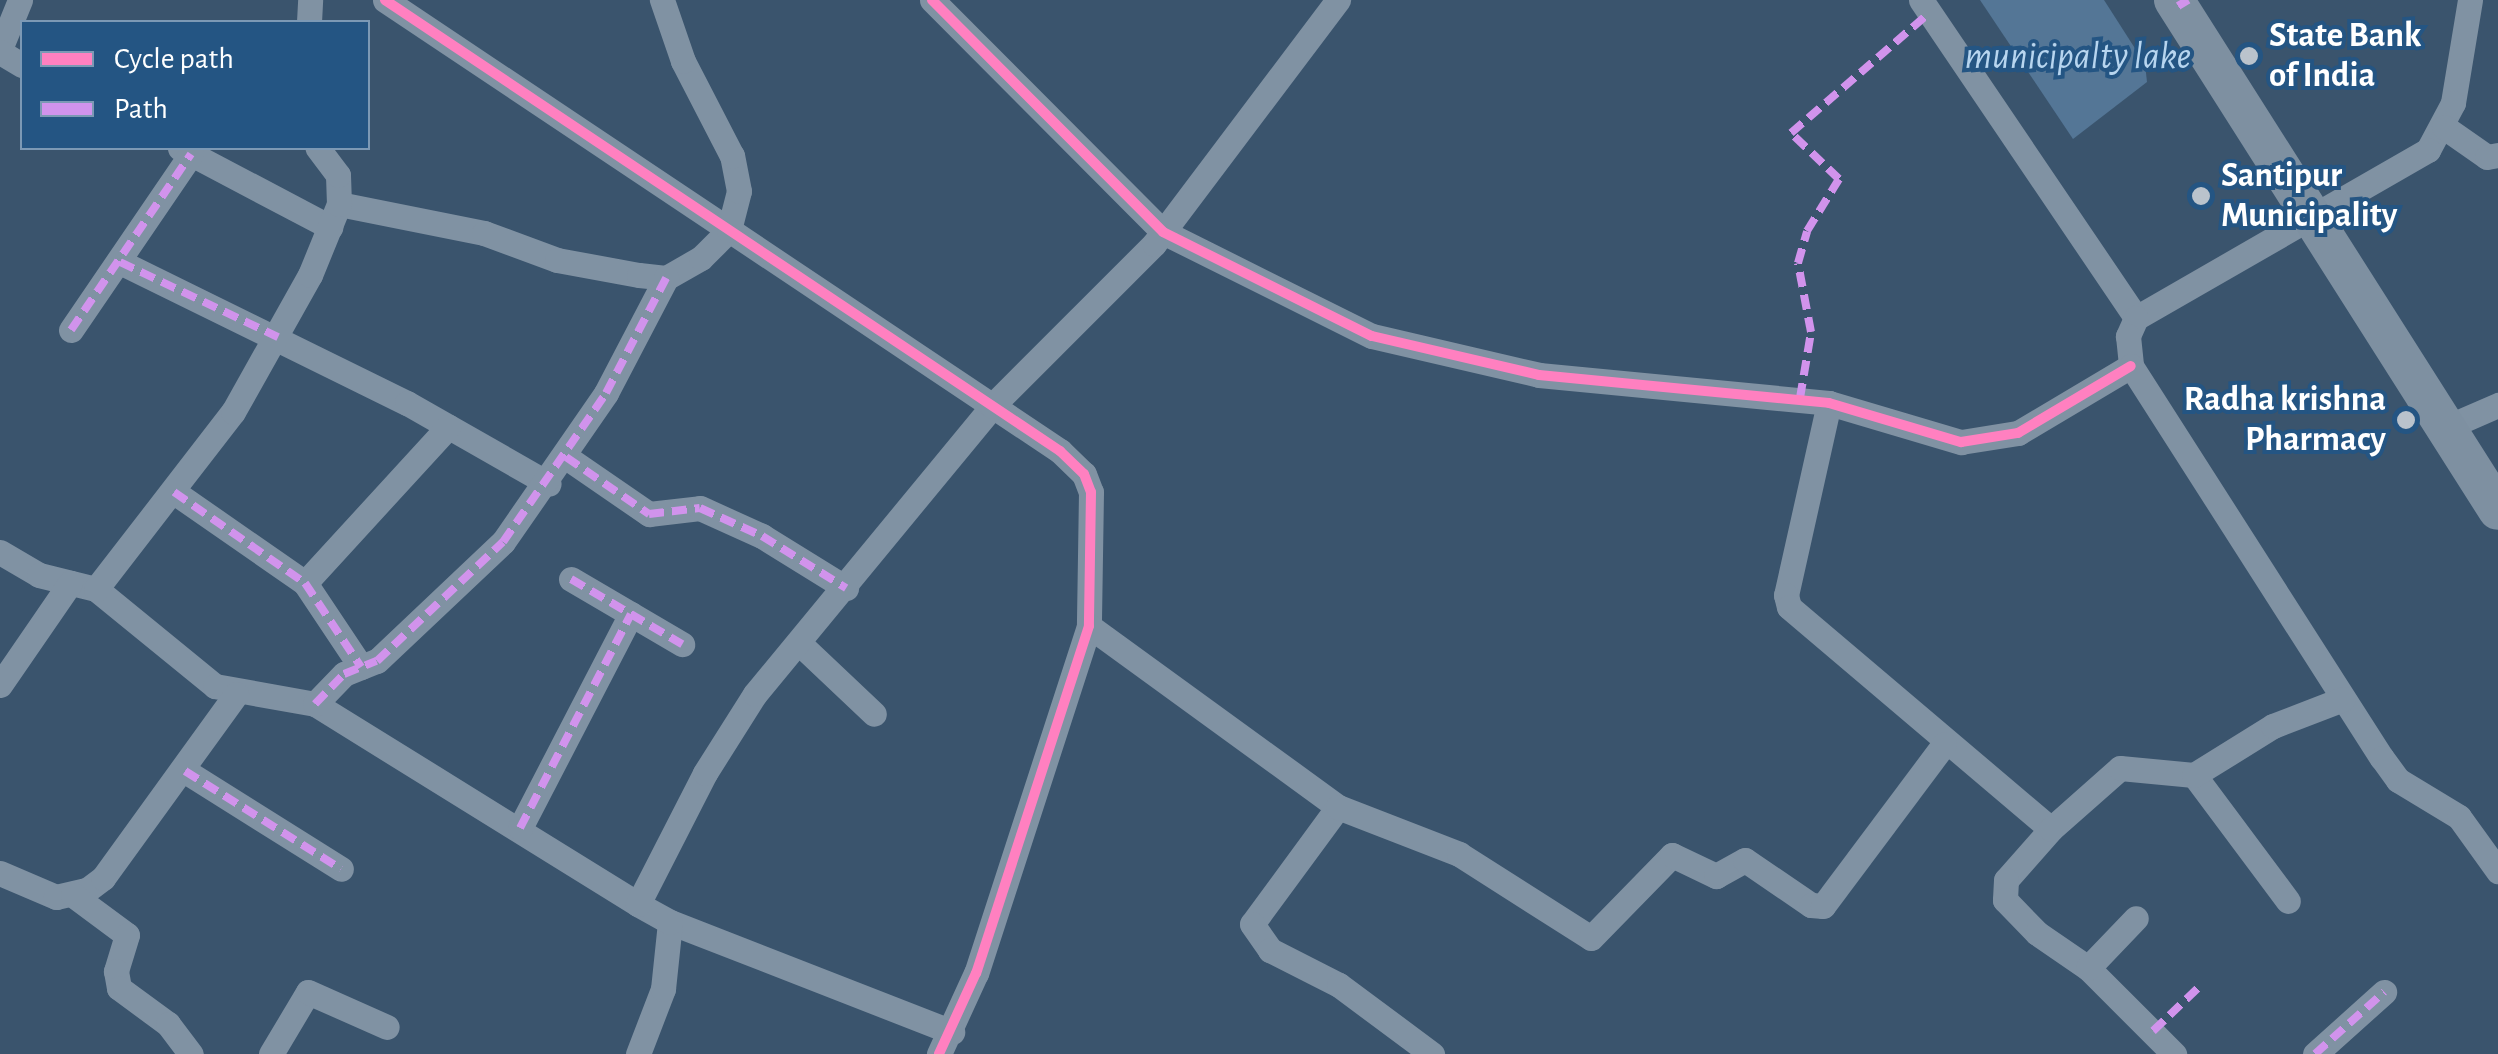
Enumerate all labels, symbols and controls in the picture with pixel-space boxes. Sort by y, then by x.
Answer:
place label: State Bank of India [2269,15,2421,97]
legend [20,20,370,150]
water label: municipalty lake [1965,35,2191,81]
text: Cycle path [114,44,234,74]
marker: State Bank of India [2238,45,2260,67]
text: Path [114,94,168,124]
place label: Santipur Municipality [2221,155,2397,237]
marker: Santipur Municipality [2190,185,2212,207]
place label: Radha krishna Pharmacy [2184,379,2386,461]
marker: Radha krishna Pharmacy [2395,409,2417,431]

